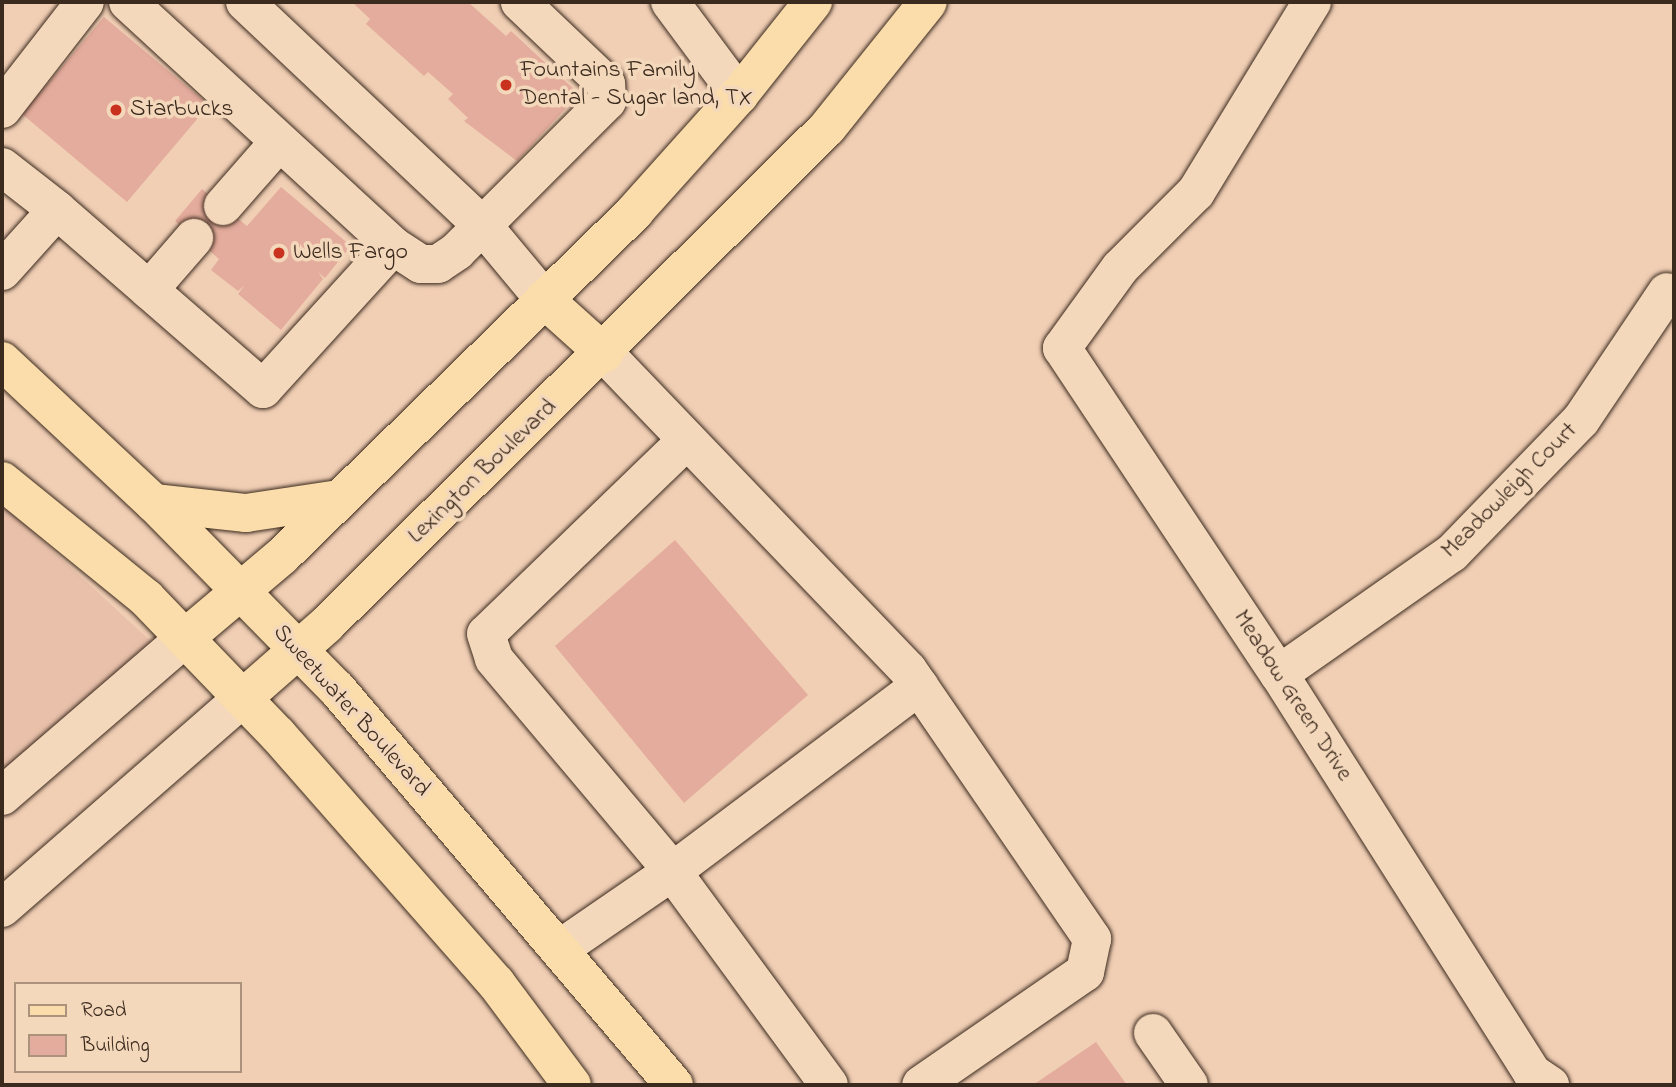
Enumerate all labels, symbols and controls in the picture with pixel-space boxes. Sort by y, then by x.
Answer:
place label: Fountains Family Dental - Sugar land, TX [520,57,753,113]
marker: Fountains Family Dental - Sugar land, TX [498,77,514,93]
place label: Starbucks [130,96,234,124]
marker: Starbucks [108,102,124,118]
place label: Wells Fargo [293,239,408,267]
marker: Wells Fargo [271,245,287,261]
street label: Lexington Boulevard [403,394,563,550]
street label: Meadowleigh Court [1436,417,1584,565]
street label: Meadow Green Drive [1226,605,1358,787]
street label: Sweetwater Boulevard [266,619,436,803]
legend [14,982,242,1073]
text: Road [81,996,127,1026]
text: Building [81,1031,150,1061]

